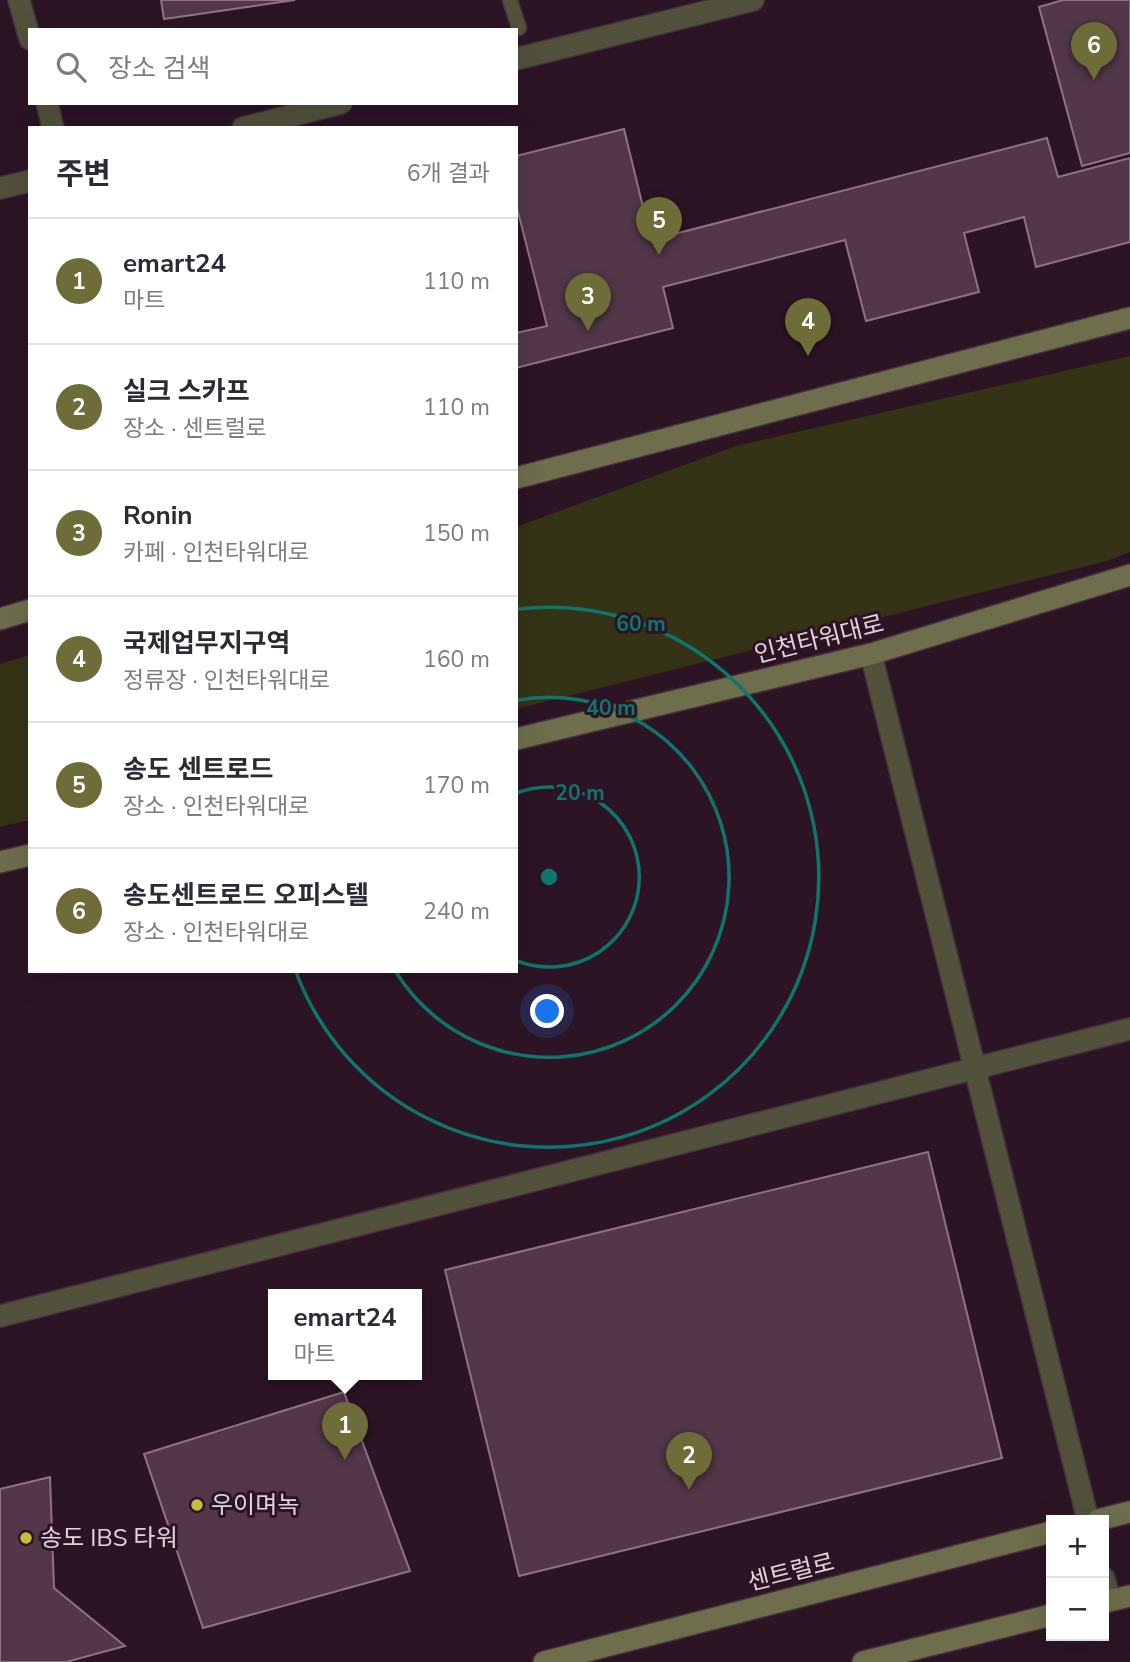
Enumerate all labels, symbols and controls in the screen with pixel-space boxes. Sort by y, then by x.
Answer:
pin: 6 [1071,22,1117,80]
search box [28,28,518,105]
icon: search [52,48,90,86]
text: 장소 검색 [108,51,210,86]
text: 주변 [56,154,111,195]
text: 6개 결과 [407,158,490,189]
pin: 5 [636,197,682,255]
text: emart24 [123,246,226,281]
text: 1 [72,266,86,297]
text: 110 m [423,266,490,297]
pin: 3 [565,273,611,331]
text: 마트 [123,285,165,316]
pin: 4 [785,298,831,356]
text: 실크 스카프 [123,374,250,409]
text: 2 [72,392,86,423]
text: 110 m [423,392,490,423]
text: 장소 · 센트럴로 [123,413,267,444]
text: Ronin [123,498,193,533]
text: 3 [72,518,86,549]
text: 150 m [423,518,490,549]
text: 카페 · 인천타워대로 [123,537,309,568]
street label: 인천타워대로 [751,607,887,671]
text: 60 m [616,610,666,638]
text: 국제업무지구역 [123,626,290,661]
text: 4 [72,644,86,675]
text: 160 m [423,644,490,675]
text: 정류장 · 인천타워대로 [123,665,331,696]
text: 40 m [586,694,636,722]
text: 송도 센트로드 [123,752,274,787]
text: 5 [72,770,86,801]
text: 170 m [423,770,490,801]
text: 20 m [555,779,605,807]
text: 장소 · 인천타워대로 [123,791,309,822]
centre of rings [537,865,561,889]
text: 송도센트로드 오피스텔 [123,878,369,913]
text: 6 [72,896,86,927]
text: 240 m [423,896,490,927]
text: 장소 · 인천타워대로 [123,917,309,948]
your location [530,994,564,1028]
popup [268,1289,422,1380]
text: emart24 [293,1300,397,1335]
text: 마트 [293,1339,336,1370]
pin: 1 [322,1402,368,1460]
pin: 2 [666,1432,712,1490]
place label: 우이며녹 [211,1489,299,1521]
marker: 우이며녹 [189,1497,205,1513]
map controls [1046,1515,1109,1641]
button: + [1046,1515,1109,1578]
place label: 송도 IBS 타워 [40,1522,178,1554]
marker: 송도 IBS 타워 [18,1530,34,1546]
street label: 센트럴로 [744,1546,838,1598]
button: − [1046,1578,1109,1641]

